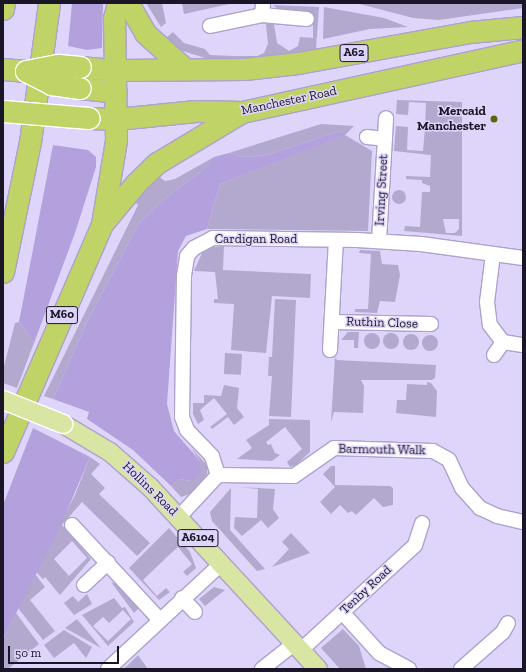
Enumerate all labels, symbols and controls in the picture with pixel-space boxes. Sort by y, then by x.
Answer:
road number: A62 [339,43,369,63]
street label: Manchester Road [240,83,338,119]
place label: Mercaid Manchester [417,104,486,135]
marker: Mercaid Manchester [489,114,499,124]
street label: Irving Street [372,154,392,226]
street label: Cardigan Road [215,231,297,247]
road number: M60 [45,305,79,325]
street label: Ruthin Close [346,314,418,332]
street label: Barmouth Walk [338,441,426,459]
street label: Hollins Road [119,459,181,519]
road number: A6104 [177,528,219,548]
street label: Tenby Road [337,562,395,618]
scale bar [10,638,121,664]
text: 50 m [15,646,41,660]

